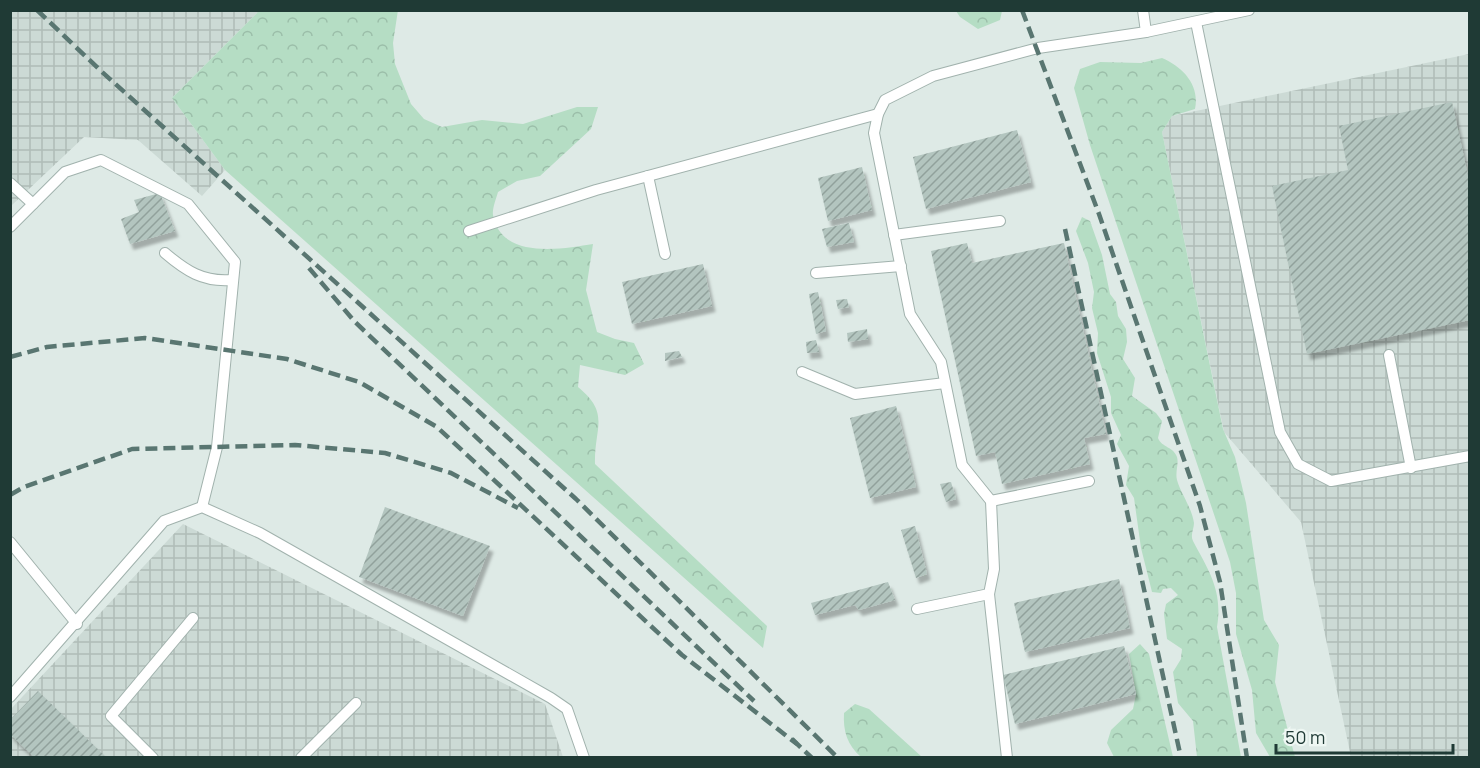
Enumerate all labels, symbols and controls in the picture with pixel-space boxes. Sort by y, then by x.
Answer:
scale bar [1276,717,1453,755]
text: 50 m [1285,725,1325,749]

